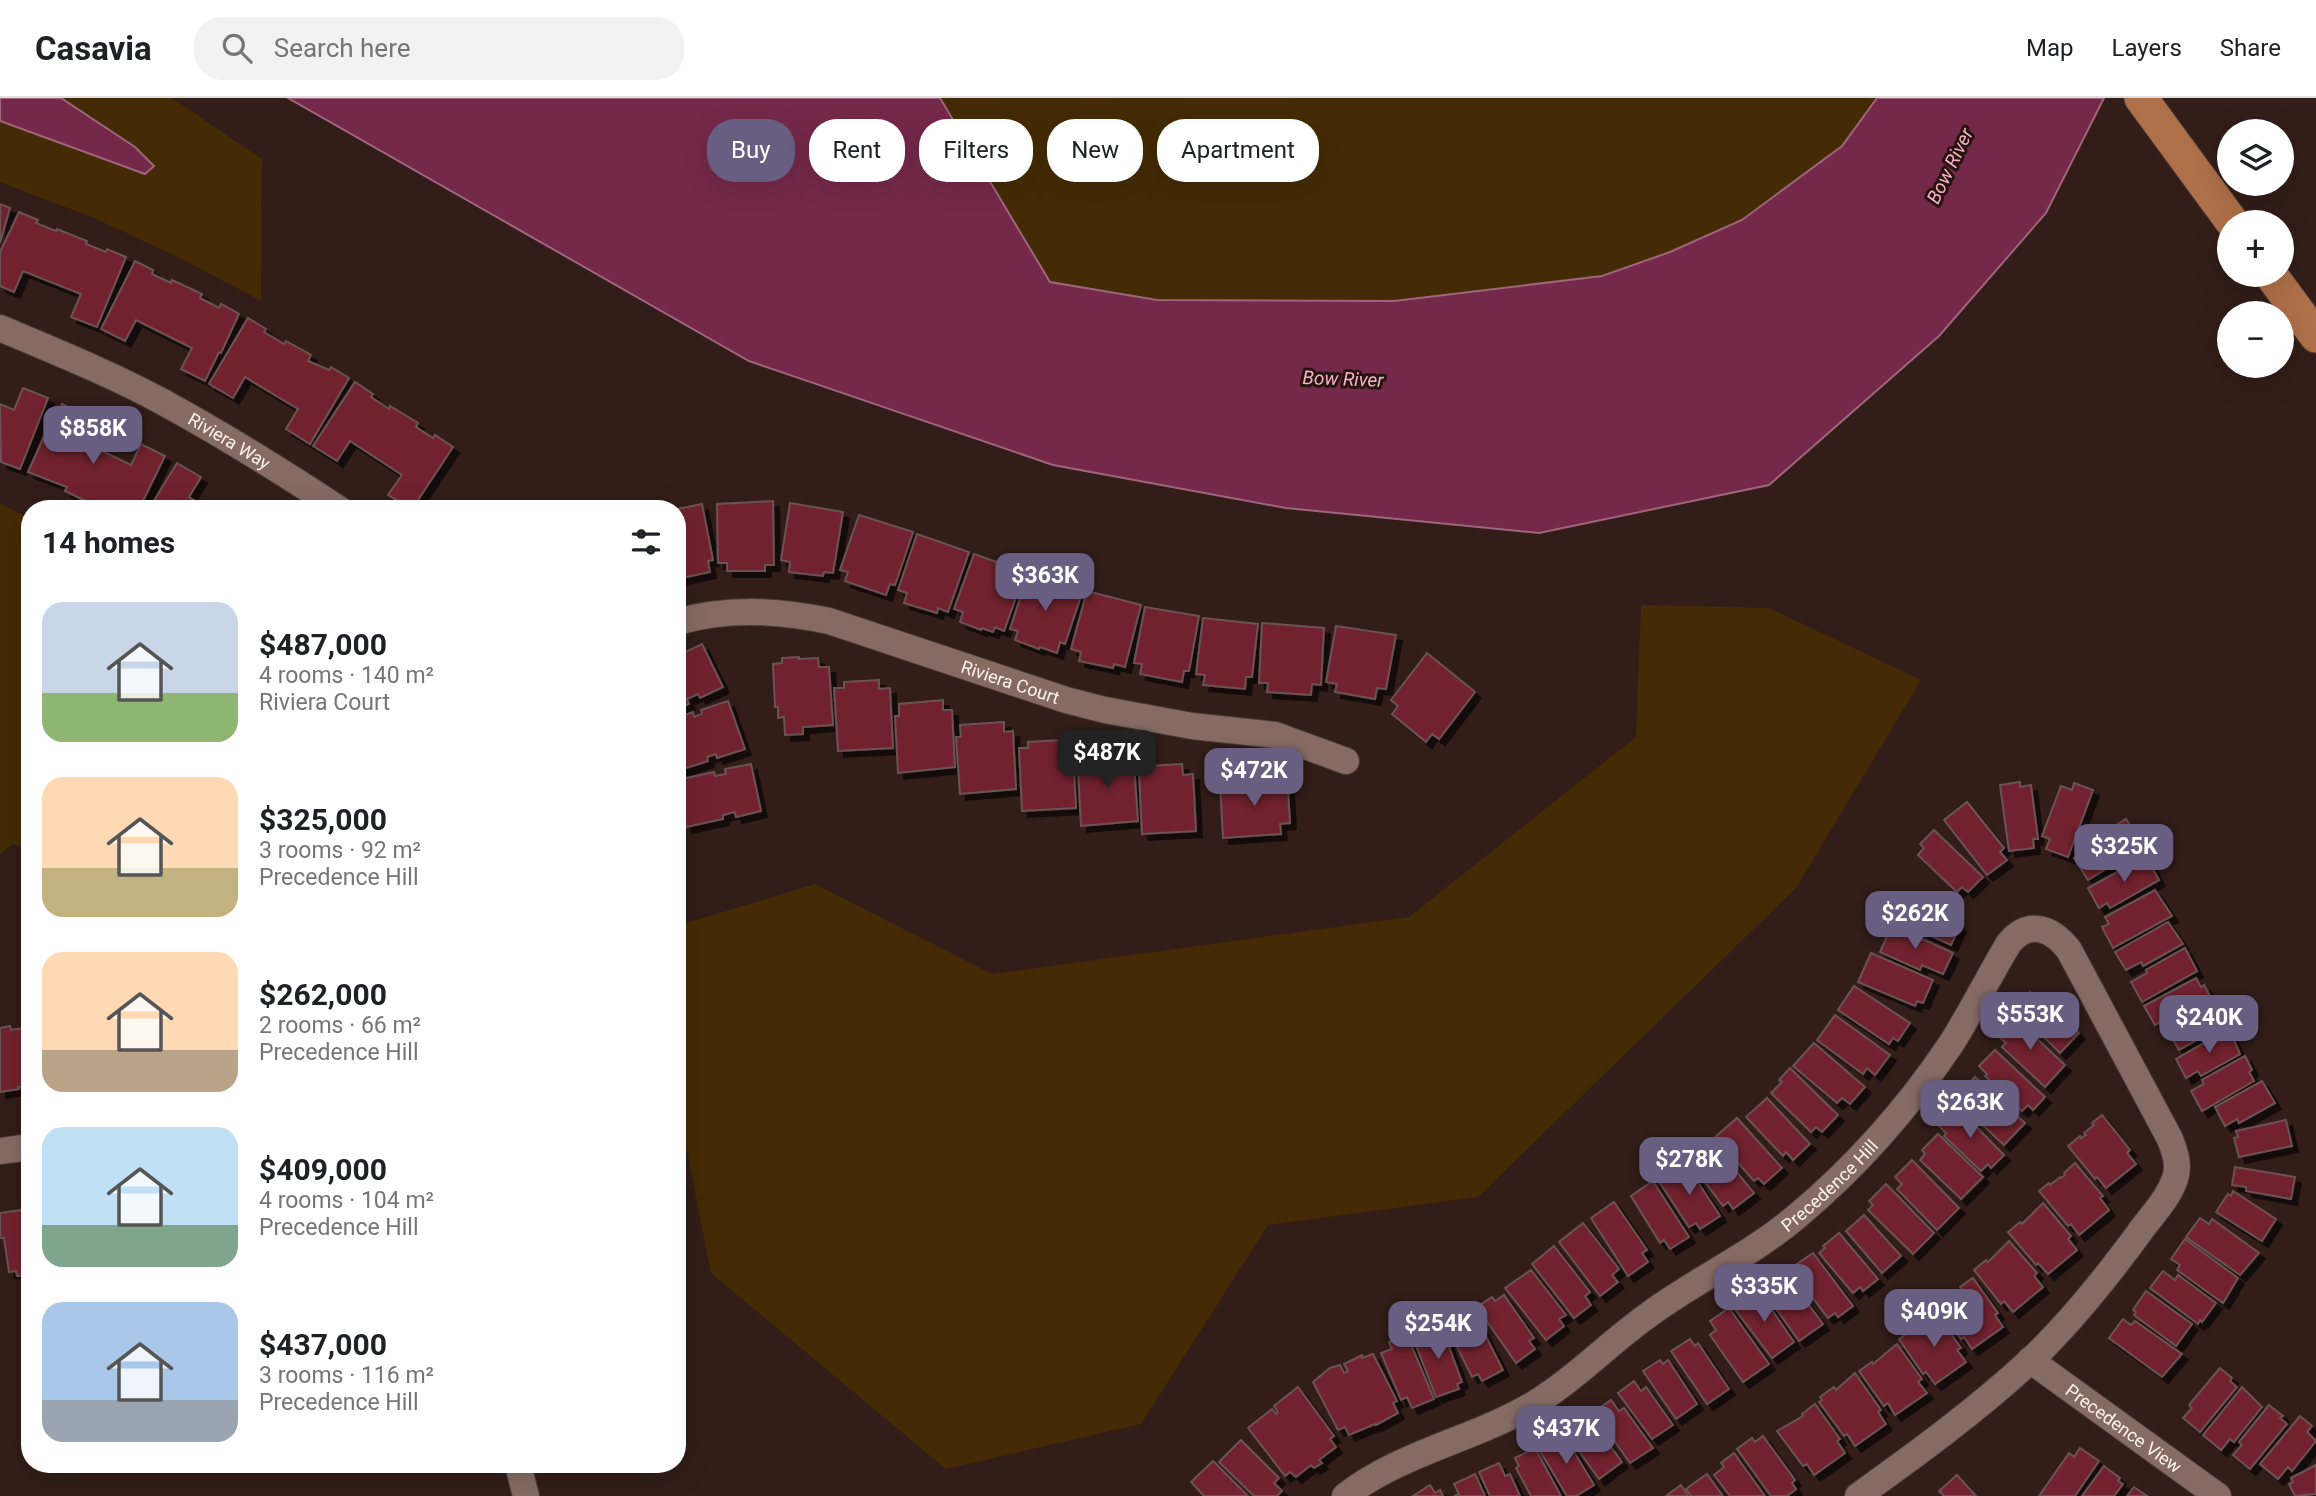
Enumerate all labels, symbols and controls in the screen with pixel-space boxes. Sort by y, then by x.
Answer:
search box [194,17,684,80]
text: Casavia [35,29,152,68]
icon: search [218,29,256,67]
text: Search here [274,33,411,63]
text: Map [2026,34,2074,62]
text: Layers [2112,34,2182,62]
text: Share [2220,34,2281,62]
chip: Buy [707,119,795,182]
chip: Rent [809,119,905,182]
chip: Filters [919,119,1033,182]
chip: New [1047,119,1143,182]
chip: Apartment [1157,119,1319,182]
map controls [2217,119,2294,378]
button: layers [2217,119,2294,196]
water label: Bow River [1922,124,1978,208]
button: + [2217,210,2294,287]
button: − [2217,301,2294,378]
water label: Bow River [1302,366,1385,392]
pin: $858K [44,406,142,466]
street label: Riviera Way [185,408,275,473]
text: $858K [59,415,127,442]
icon: filters [627,523,665,561]
text: 14 homes [42,525,175,560]
pin: $363K [996,554,1094,613]
text: $363K [1011,562,1079,589]
text: $487,000 [259,627,387,662]
icon: home [98,630,182,714]
street label: Riviera Court [959,655,1063,708]
text: 4 rooms · 140 m² [259,662,434,689]
text: Riviera Court [259,689,390,716]
pin: $487K [1058,730,1156,790]
text: $487K [1073,739,1141,766]
pin: $472K [1205,748,1303,808]
text: $472K [1220,757,1288,784]
text: $325,000 [259,802,387,837]
icon: home [98,805,182,889]
pin: $325K [2075,824,2173,884]
text: $325K [2090,833,2158,860]
text: 3 rooms · 92 m² [259,837,421,864]
text: Precedence Hill [259,864,419,891]
pin: $262K [1866,892,1964,951]
text: $262K [1881,900,1949,927]
text: $262,000 [259,977,387,1012]
icon: home [98,980,182,1064]
pin: $553K [1981,992,2079,1052]
pin: $240K [2160,996,2258,1055]
text: $553K [1996,1001,2064,1028]
text: $240K [2175,1004,2243,1031]
text: 2 rooms · 66 m² [259,1012,421,1039]
text: Precedence Hill [259,1039,419,1066]
pin: $263K [1921,1080,2019,1140]
text: $263K [1936,1089,2004,1116]
street label: Precedence Hill [1777,1135,1882,1236]
pin: $278K [1640,1138,1738,1197]
text: $278K [1655,1146,1723,1173]
text: $409,000 [259,1152,387,1187]
icon: home [98,1155,182,1239]
text: 4 rooms · 104 m² [259,1187,434,1214]
text: Precedence Hill [259,1214,419,1241]
pin: $335K [1715,1264,1813,1324]
text: $335K [1730,1273,1798,1300]
pin: $409K [1885,1290,1983,1349]
text: $409K [1900,1298,1968,1325]
pin: $254K [1389,1302,1487,1361]
text: $254K [1404,1310,1472,1337]
text: $437,000 [259,1327,387,1362]
icon: home [98,1330,182,1414]
text: 3 rooms · 116 m² [259,1362,434,1389]
street label: Precedence View [2062,1379,2186,1477]
text: Precedence Hill [259,1389,419,1416]
pin: $437K [1517,1406,1615,1466]
text: $437K [1532,1415,1600,1442]

